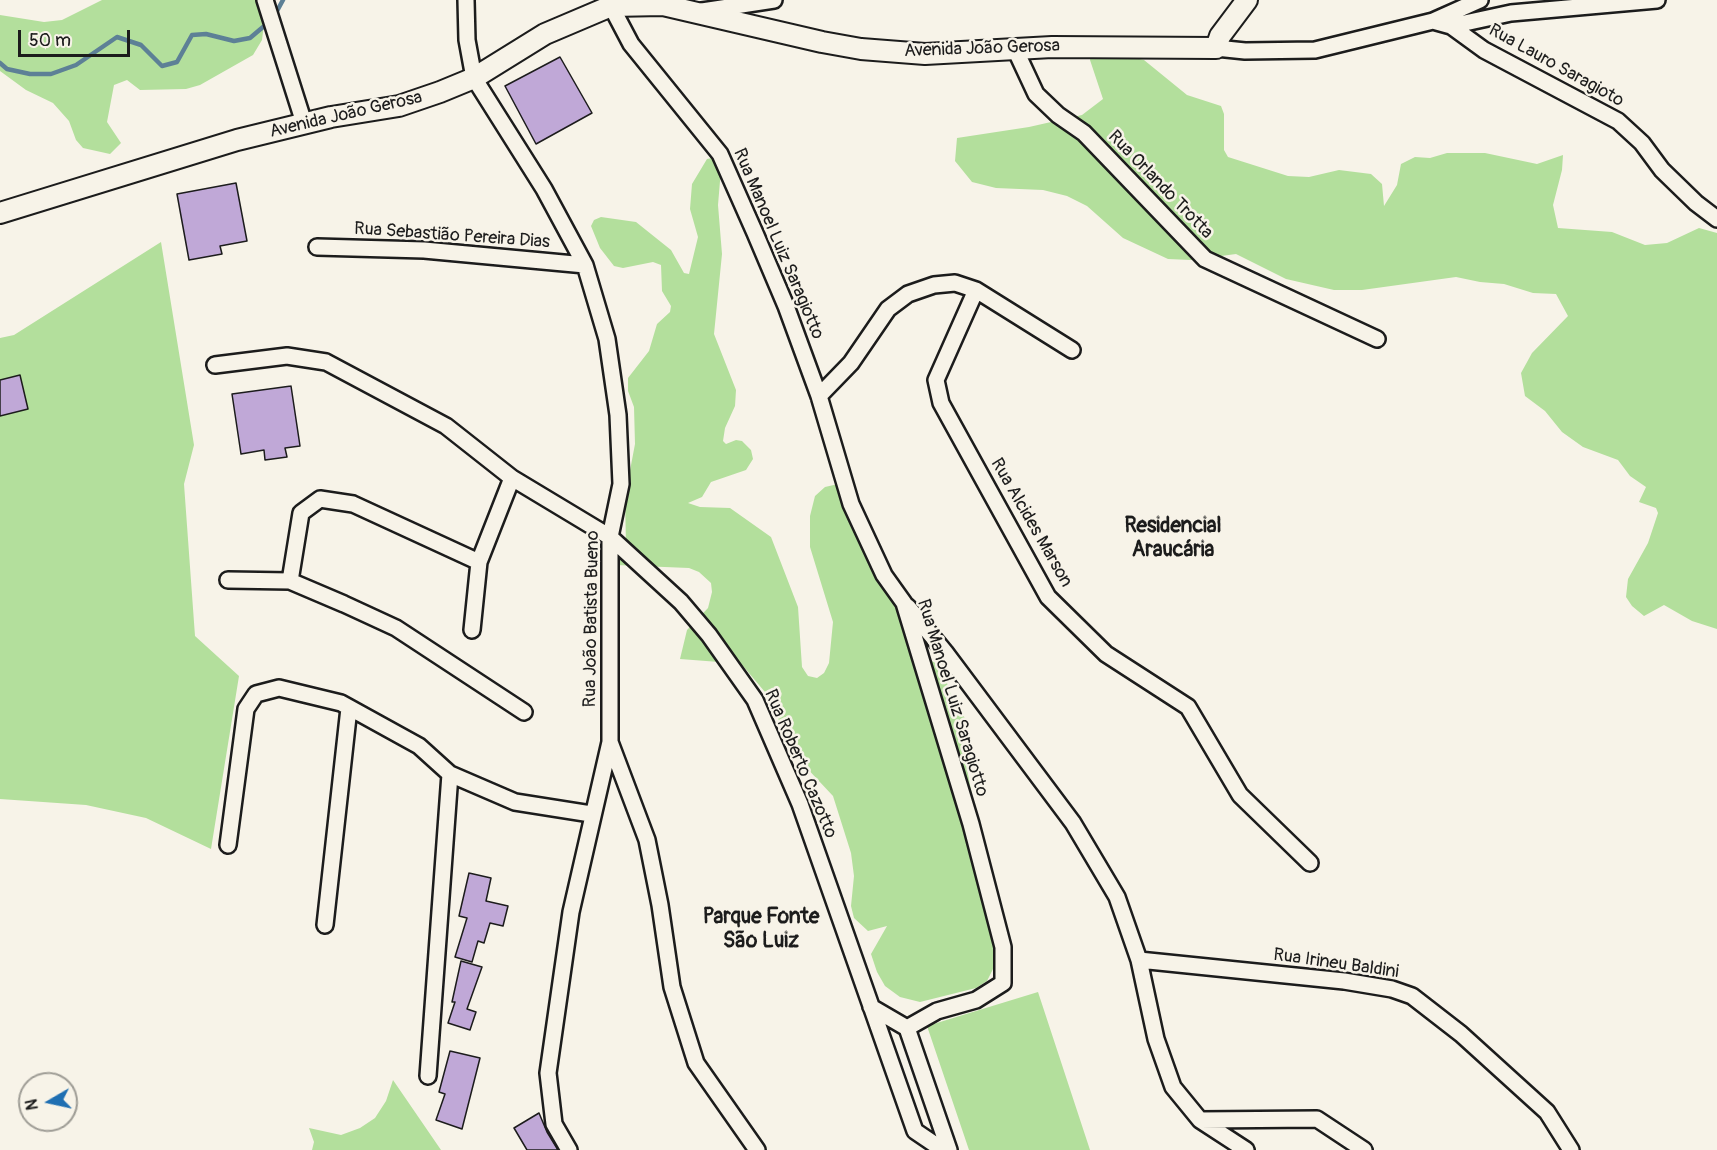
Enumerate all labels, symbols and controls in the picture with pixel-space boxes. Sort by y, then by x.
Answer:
scale bar [21,18,134,56]
street label: Rua Lauro Saragioto [1485,20,1627,112]
text: 50 m [29,29,71,52]
street label: Avenida João Gerosa [904,35,1060,63]
street label: Avenida João Gerosa [268,87,424,143]
street label: Rua Orlando Trotta [1103,126,1217,244]
street label: Rua Manoel Luiz Saragiotto [728,145,828,343]
street label: Rua Sebastião Pereira Dias [353,218,551,254]
street label: Rua Alcides Marson [985,455,1077,591]
district label: Residencial Araucária [1124,514,1222,564]
street label: Rua João Batista Bueno [580,530,604,708]
street label: Rua Manoel Luiz Saragiotto [912,597,992,799]
street label: Rua Roberto Cazotto [759,686,841,842]
district label: Parque Fonte São Luiz [703,905,819,955]
street label: Rua Irineu Baldini [1272,945,1400,983]
north arrow [18,1072,78,1132]
text: N [21,1098,43,1111]

